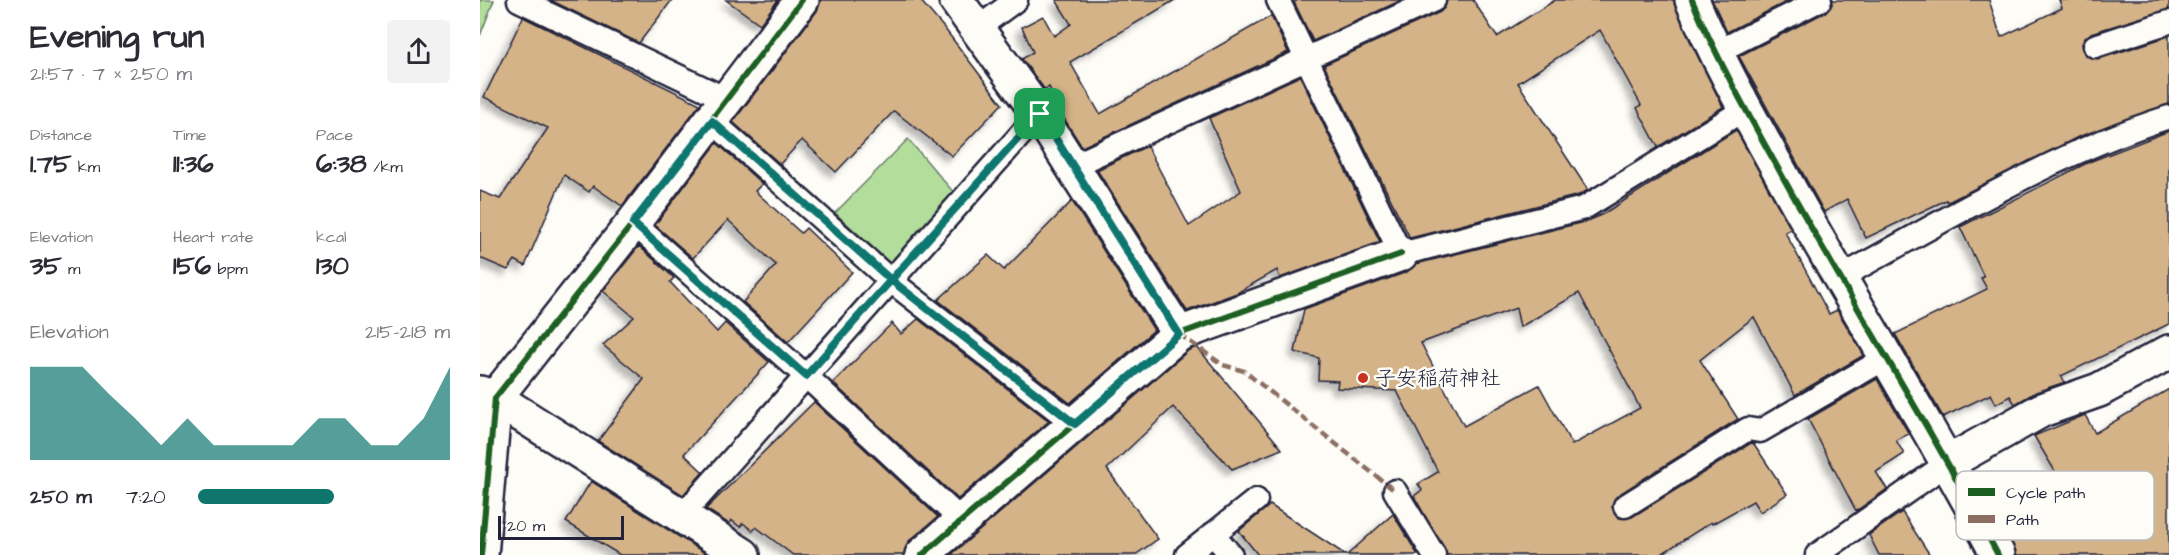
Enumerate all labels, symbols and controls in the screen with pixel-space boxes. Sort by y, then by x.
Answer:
text: Evening run [30,14,204,60]
button: share [387,20,450,83]
text: 21:57 · 7 × 250 m [30,60,192,88]
pin [1014,88,1065,139]
icon: arrive [1023,97,1056,130]
text: Distance [30,124,92,146]
text: Time [173,124,207,146]
text: Pace [316,124,353,146]
text: 1.75 [30,146,71,182]
text: 11:36 [173,146,214,182]
text: 6:38 [316,146,367,182]
text: km [71,156,100,178]
text: /km [367,156,403,178]
text: Elevation [30,226,93,248]
text: Heart rate [173,226,253,248]
text: kcal [316,226,347,248]
text: 35 [30,248,62,284]
text: 156 [173,248,211,284]
text: 130 [316,248,349,284]
text: m [62,258,81,280]
text: bpm [211,258,248,280]
text: Elevation [30,318,109,346]
text: 215–218 m [365,318,450,346]
place label: 子安稲荷神社 [1375,364,1501,393]
marker: 子安稲荷神社 [1356,371,1370,385]
legend [1956,471,2154,540]
text: Cycle path [2006,482,2085,505]
text: 250 m [30,483,92,511]
text: 7:20 [126,483,166,511]
text: Path [2006,509,2039,531]
scale bar [498,513,624,540]
text: 20 m [507,515,545,537]

